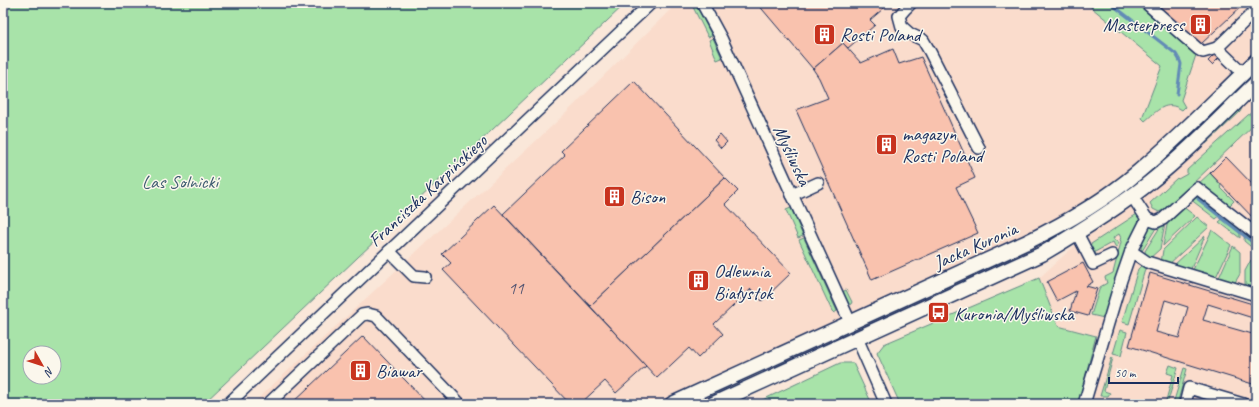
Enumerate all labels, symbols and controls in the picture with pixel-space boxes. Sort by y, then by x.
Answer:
building icon: Masterpress [1187,11,1213,37]
place label: Masterpress [1103,13,1187,37]
building icon: Rosti Poland [811,21,837,47]
place label: Rosti Poland [840,23,924,47]
street label: Myśliwska [768,121,817,191]
place label: magazyn Rosti Poland [902,122,986,168]
street label: Franciszka Karpińskiego [363,128,493,252]
building icon: magazyn Rosti Poland [873,131,899,157]
park label: Las Solnicki [142,170,220,194]
building icon: Bison [601,183,627,209]
place label: Bison [630,185,666,209]
street label: Jacka Kuronia [929,216,1023,275]
place label: Odlewnia Białystok [714,259,774,305]
building icon: Odlewnia Białystok [686,268,712,294]
house number: 11 [508,278,525,299]
bus stop icon: Kuronia/Myśliwska [926,300,952,326]
place label: Kuronia/Myśliwska [954,302,1075,326]
north arrow [22,345,62,385]
building icon: Biawar [348,357,374,383]
place label: Biawar [376,359,423,383]
scale bar [1109,359,1178,385]
text: N [41,364,57,380]
text: 50 m [1115,365,1137,381]

